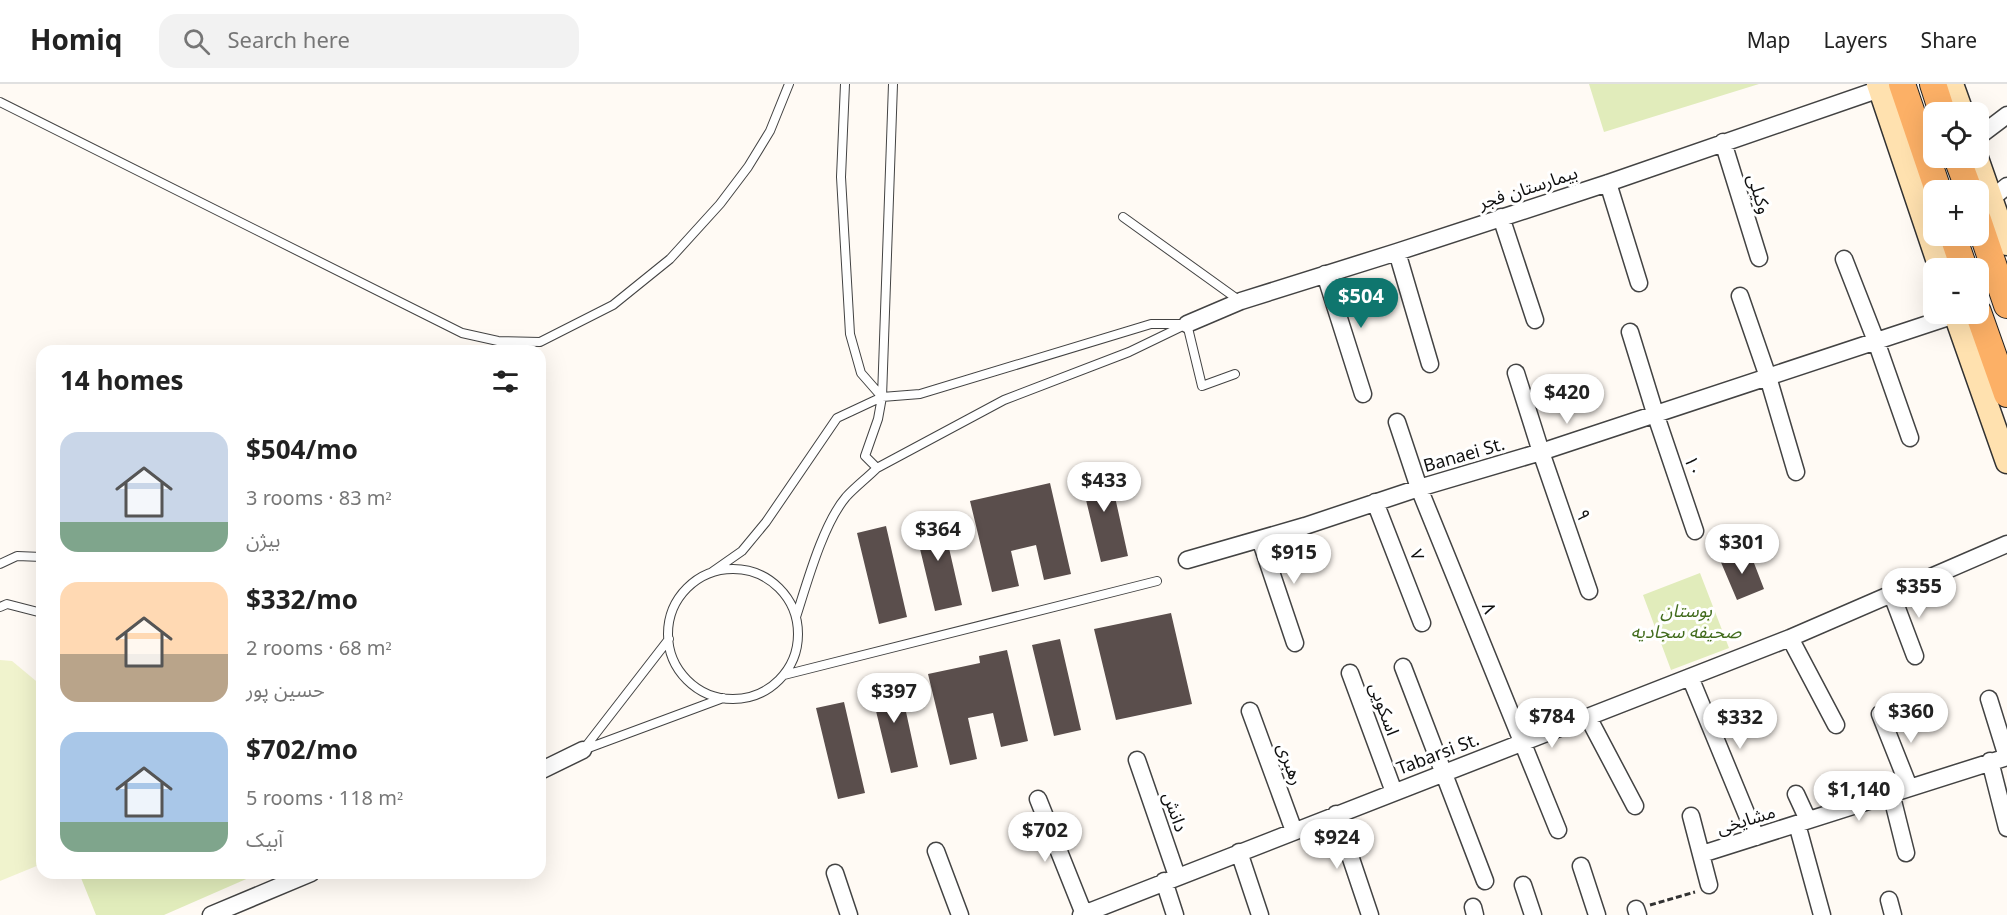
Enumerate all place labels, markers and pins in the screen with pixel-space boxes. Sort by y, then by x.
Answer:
pin: $504 [1325,278,1397,329]
pin: $420 [1531,374,1603,425]
pin: $433 [1068,462,1140,513]
pin: $364 [902,511,974,562]
pin: $301 [1706,524,1778,575]
pin: $915 [1258,534,1330,585]
pin: $355 [1883,568,1955,619]
pin: $397 [858,673,930,724]
pin: $360 [1875,693,1947,744]
pin: $784 [1516,698,1588,749]
pin: $332 [1704,699,1776,750]
pin: $1,140 [1810,771,1908,822]
pin: $702 [1009,812,1081,863]
pin: $924 [1301,819,1373,870]

